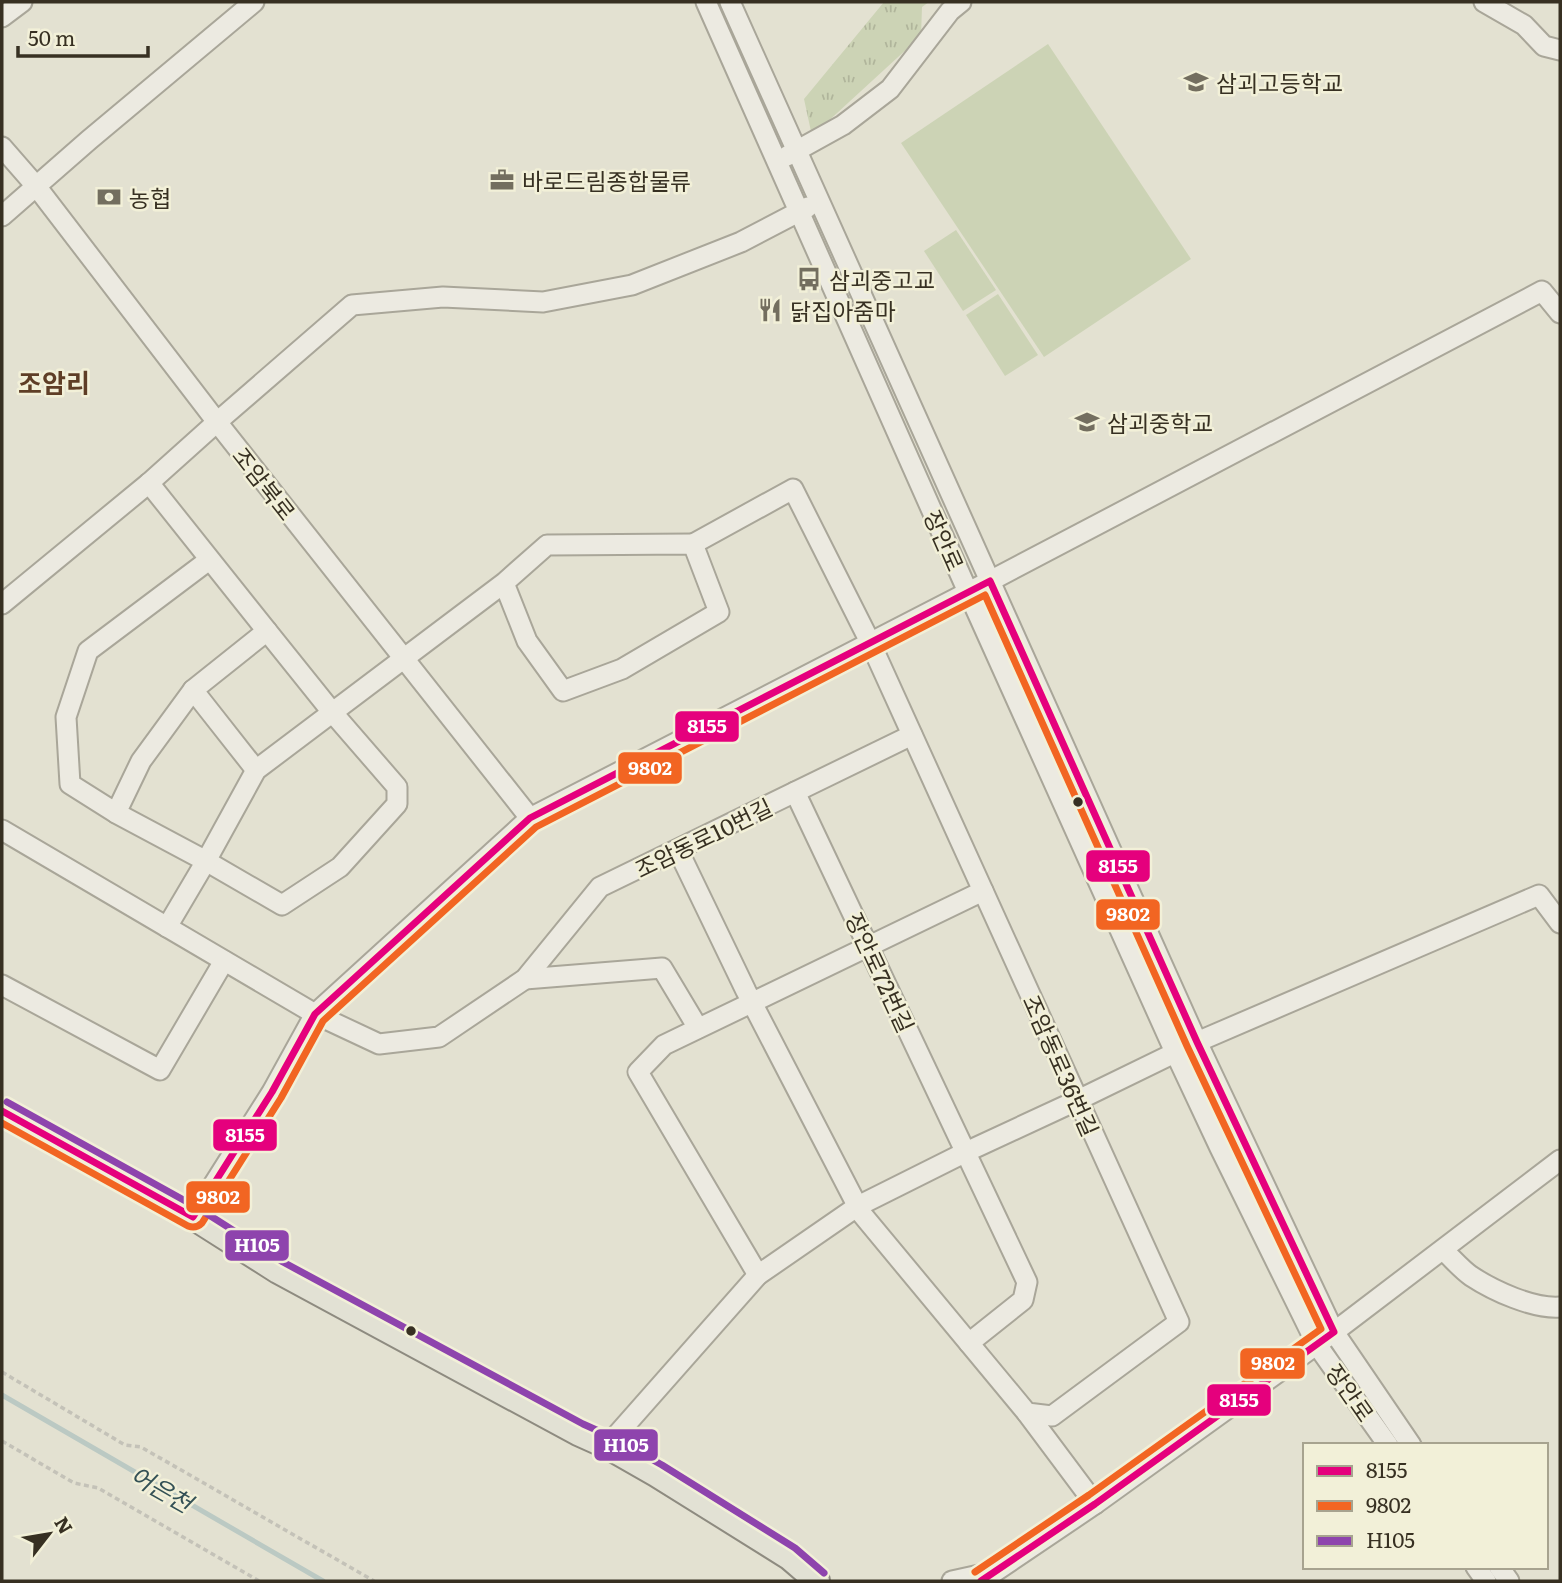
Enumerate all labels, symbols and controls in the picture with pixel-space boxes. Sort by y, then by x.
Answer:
scale bar [18,14,147,58]
text: 50 m [28,21,75,52]
place label: 삼괴고등학교 [1216,65,1343,99]
school or university icon: 삼괴고등학교 [1182,68,1210,96]
place label: 바로드림종합물류 [522,163,691,197]
office icon: 바로드림종합물류 [488,166,516,194]
place label: 농협 [129,180,171,214]
bank icon: 농협 [95,183,123,211]
place label: 삼괴중고교 [829,262,935,296]
bus stop icon: 삼괴중고교 [795,265,823,293]
place label: 닭집아줌마 [790,293,896,327]
restaurant icon: 닭집아줌마 [756,296,784,324]
district label: 조암리 [18,362,90,401]
place label: 삼괴중학교 [1107,405,1213,439]
school or university icon: 삼괴중학교 [1073,408,1101,436]
street label: 조암북로 [226,439,304,527]
street label: 장안로 [917,504,973,576]
line badge: 8155 [674,710,740,743]
text: 8155 [687,711,727,739]
line badge: 9802 [617,751,683,785]
text: 9802 [628,753,672,781]
street label: 조암동로10번길 [628,789,778,885]
unlabelled marker [1071,795,1085,809]
line badge: 8155 [1085,849,1151,883]
text: 8155 [1098,851,1138,879]
line badge: 9802 [1095,898,1161,931]
text: 9802 [1106,899,1150,927]
street label: 장안로72번길 [838,906,924,1038]
street label: 조암동로36번길 [1016,989,1108,1141]
line badge: 8155 [212,1118,278,1152]
text: 8155 [225,1120,265,1148]
line badge: 9802 [185,1180,251,1214]
text: 9802 [196,1182,240,1210]
line badge: H105 [224,1229,290,1262]
text: H105 [234,1230,280,1258]
unlabelled marker [404,1324,418,1338]
line badge: 9802 [1239,1347,1306,1380]
text: 9802 [1251,1348,1295,1376]
street label: 장안로 [1319,1356,1383,1428]
line badge: 8155 [1206,1383,1272,1417]
text: 8155 [1219,1385,1259,1413]
line badge: H105 [593,1428,659,1462]
text: H105 [603,1430,649,1458]
legend [1303,1443,1548,1569]
text: 8155 [1366,1453,1407,1484]
water label: 어은천 [125,1456,202,1521]
text: 9802 [1366,1488,1411,1519]
north arrow [14,1499,84,1569]
text: N [48,1511,81,1539]
text: H105 [1366,1523,1415,1554]

